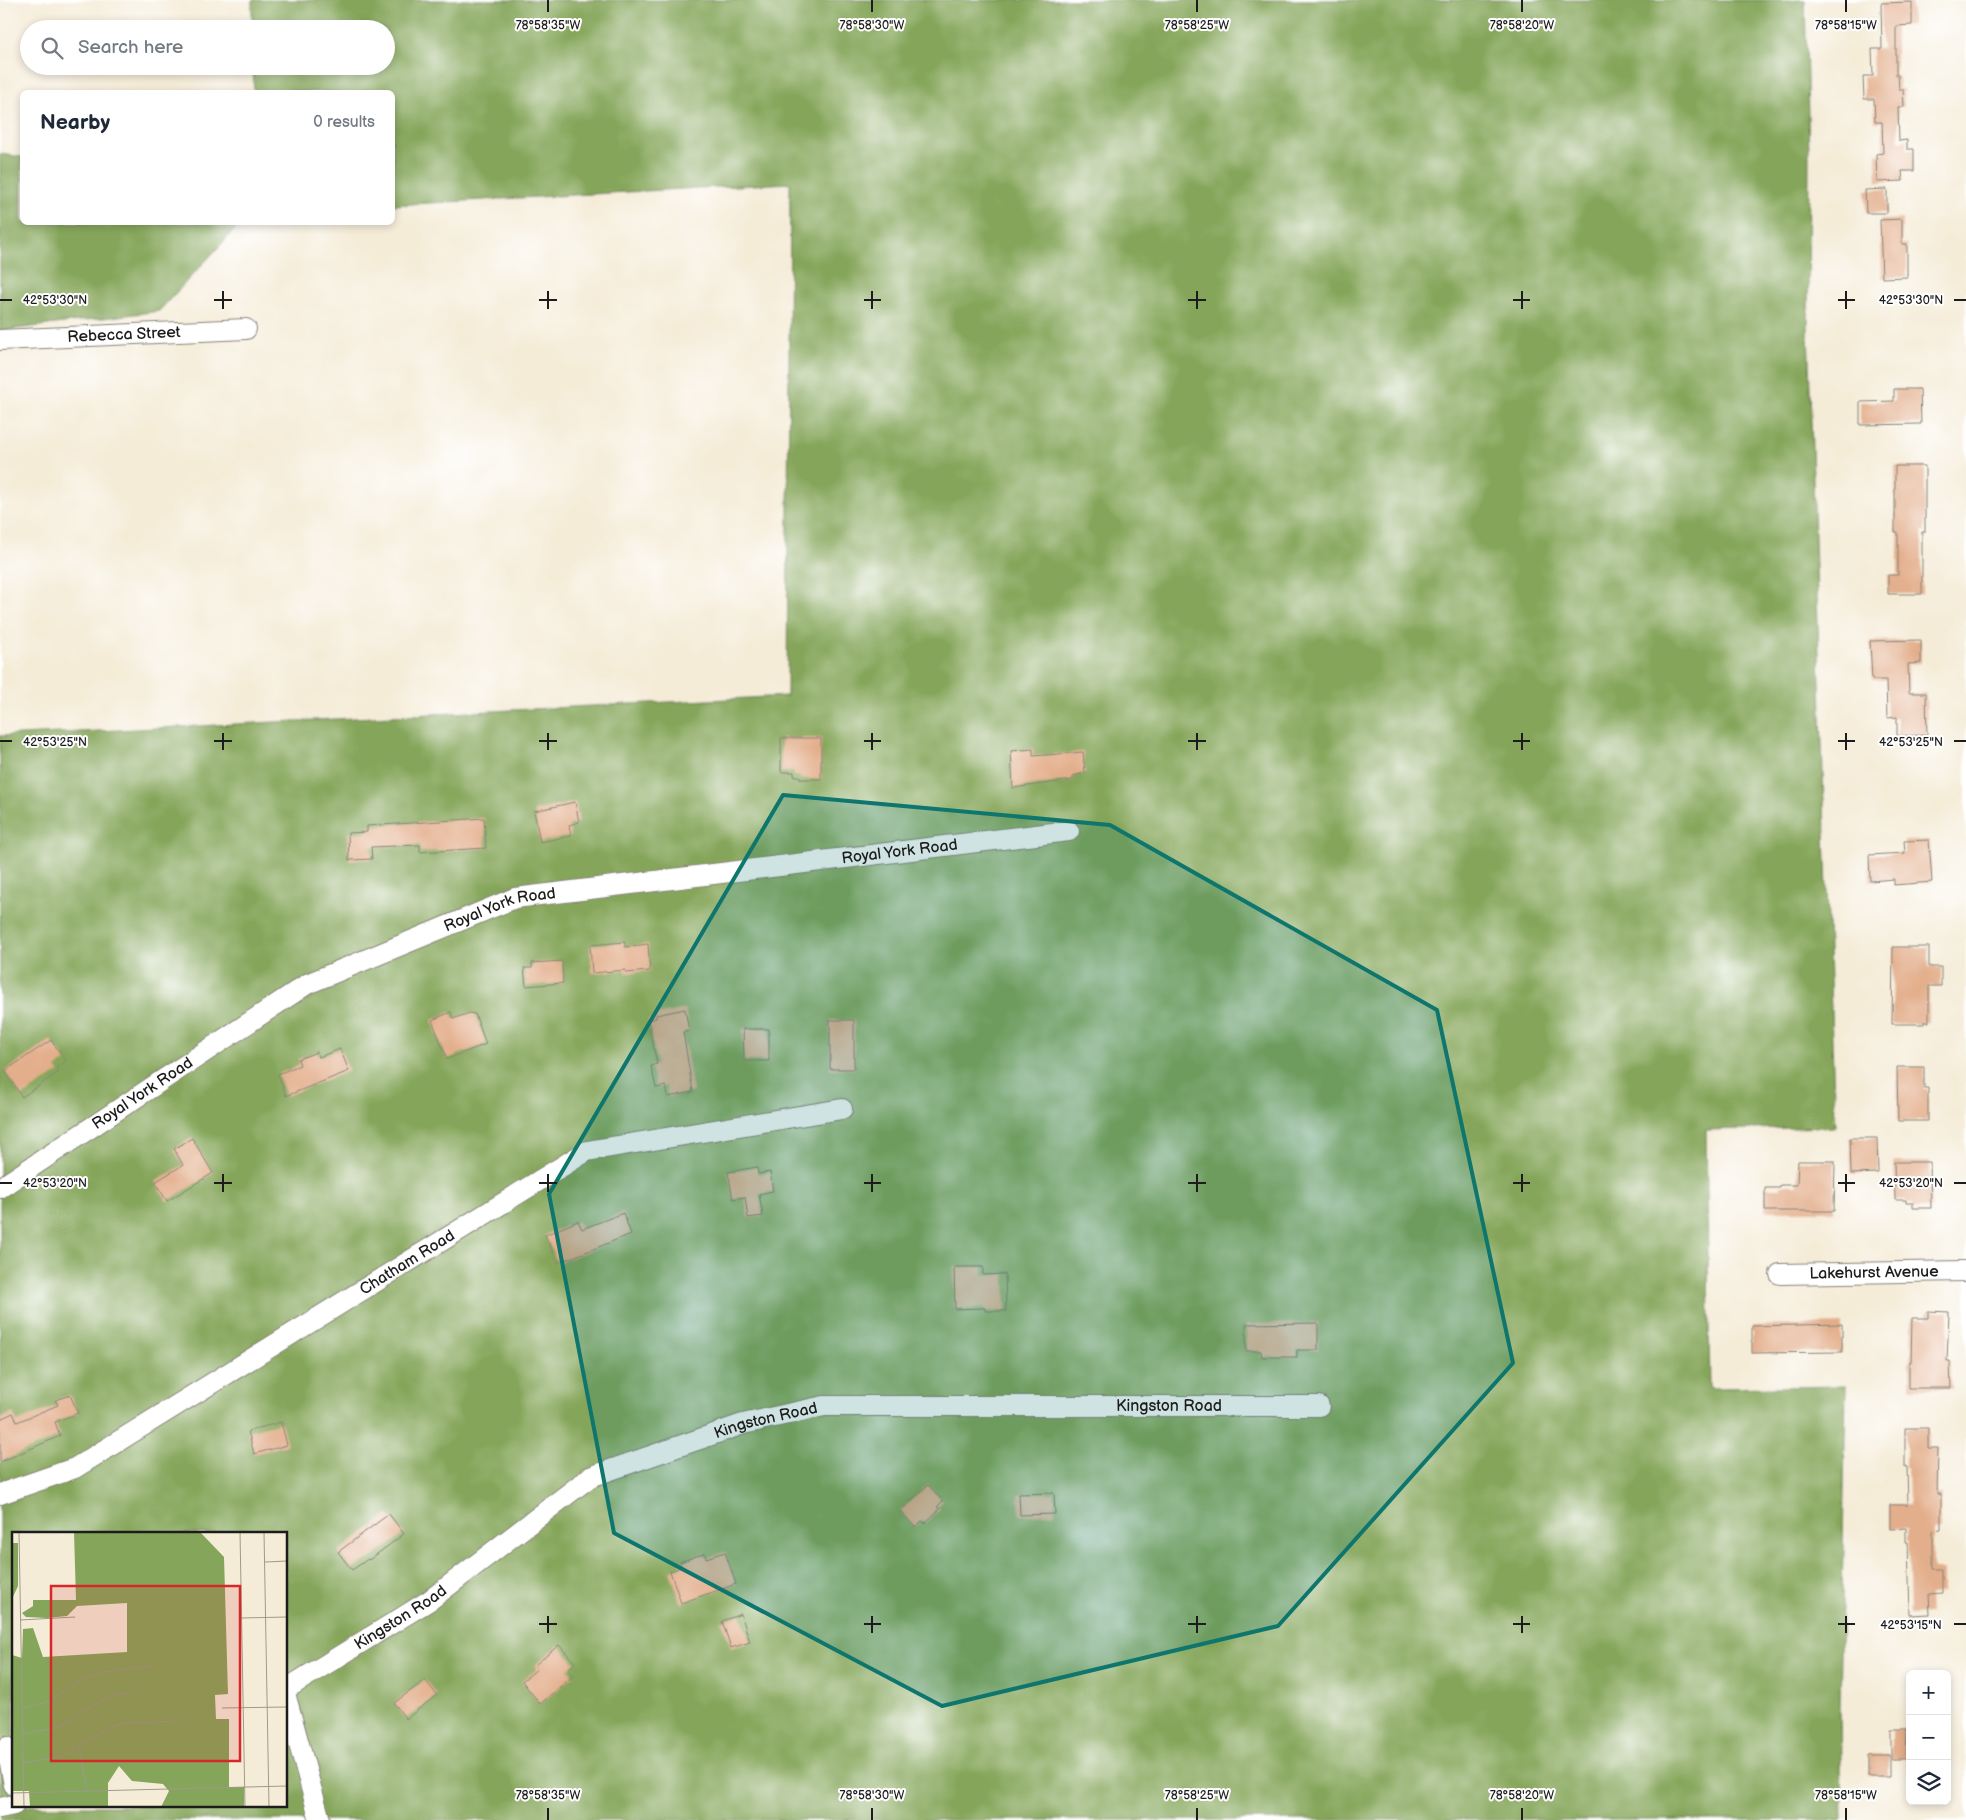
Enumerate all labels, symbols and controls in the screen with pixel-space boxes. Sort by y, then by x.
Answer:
text: 78°58'35"W [516,18,580,33]
text: 78°58'30"W [840,18,904,33]
text: 78°58'25"W [1165,18,1229,33]
text: 78°58'20"W [1490,18,1554,33]
text: 78°58'15"W [1815,18,1877,33]
search box [20,20,395,75]
icon: search [38,34,66,62]
text: Search here [78,36,183,59]
text: Nearby [40,110,110,135]
text: 0 results [313,113,375,132]
text: 42°53'30"N [23,293,87,308]
text: 42°53'30"N [1879,293,1943,308]
street label: Rebecca Street [67,322,181,346]
text: 42°53'25"N [23,735,87,750]
text: 42°53'25"N [1879,735,1943,750]
street label: Royal York Road [840,835,959,868]
street label: Royal York Road [441,884,557,936]
street label: Royal York Road [89,1053,196,1134]
text: 42°53'20"N [23,1176,87,1191]
text: 42°53'20"N [1879,1176,1943,1191]
street label: Chatham Road [356,1226,458,1299]
street label: Lakehurst Avenue [1809,1262,1939,1283]
street label: Kingston Road [1116,1397,1222,1416]
street label: Kingston Road [712,1398,819,1443]
inset map [12,1532,288,1808]
street label: Kingston Road [351,1581,451,1654]
text: 42°53'15"N [1880,1618,1942,1633]
map controls [1906,1670,1951,1805]
button: + [1906,1670,1951,1715]
button: − [1906,1715,1951,1760]
button: layers [1906,1760,1951,1805]
text: 78°58'35"W [516,1788,580,1803]
text: 78°58'30"W [840,1788,904,1803]
text: 78°58'25"W [1165,1788,1229,1803]
text: 78°58'20"W [1490,1788,1554,1803]
text: 78°58'15"W [1815,1788,1877,1803]

